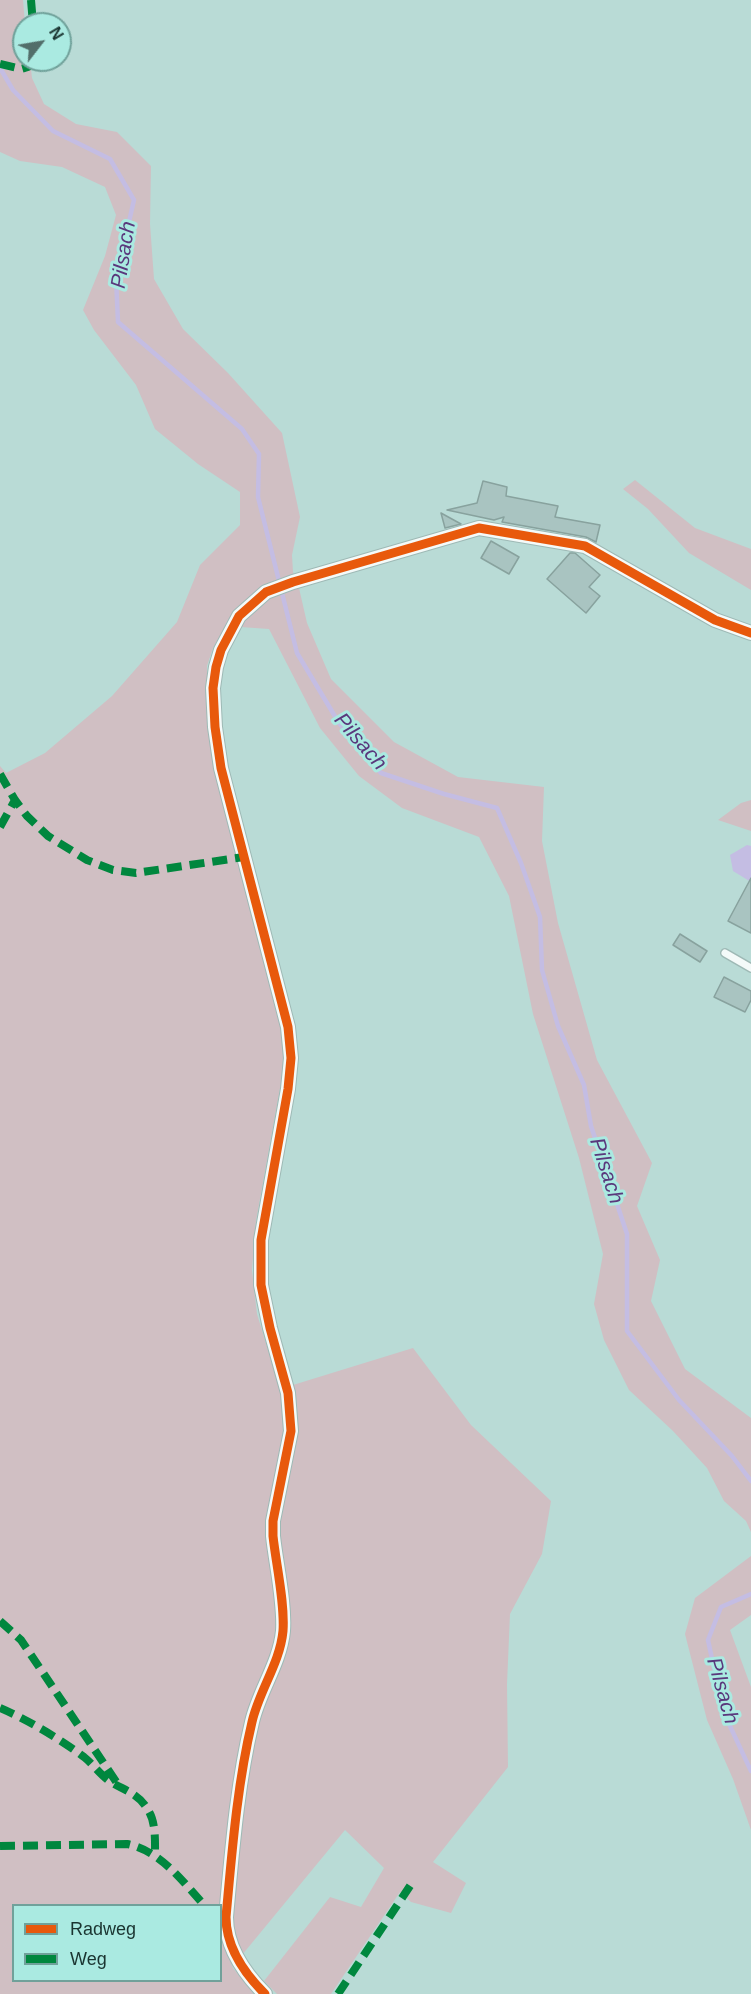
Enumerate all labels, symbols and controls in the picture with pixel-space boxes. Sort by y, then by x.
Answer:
north arrow [12,12,72,72]
text: N [46,24,66,43]
water label: Pilsach [106,220,142,290]
water label: Pilsach [328,708,392,776]
water label: Pilsach [584,1135,628,1207]
water label: Pilsach [701,1655,743,1727]
legend [12,1904,222,1982]
text: Radweg [70,1919,136,1939]
text: Weg [70,1949,107,1969]

